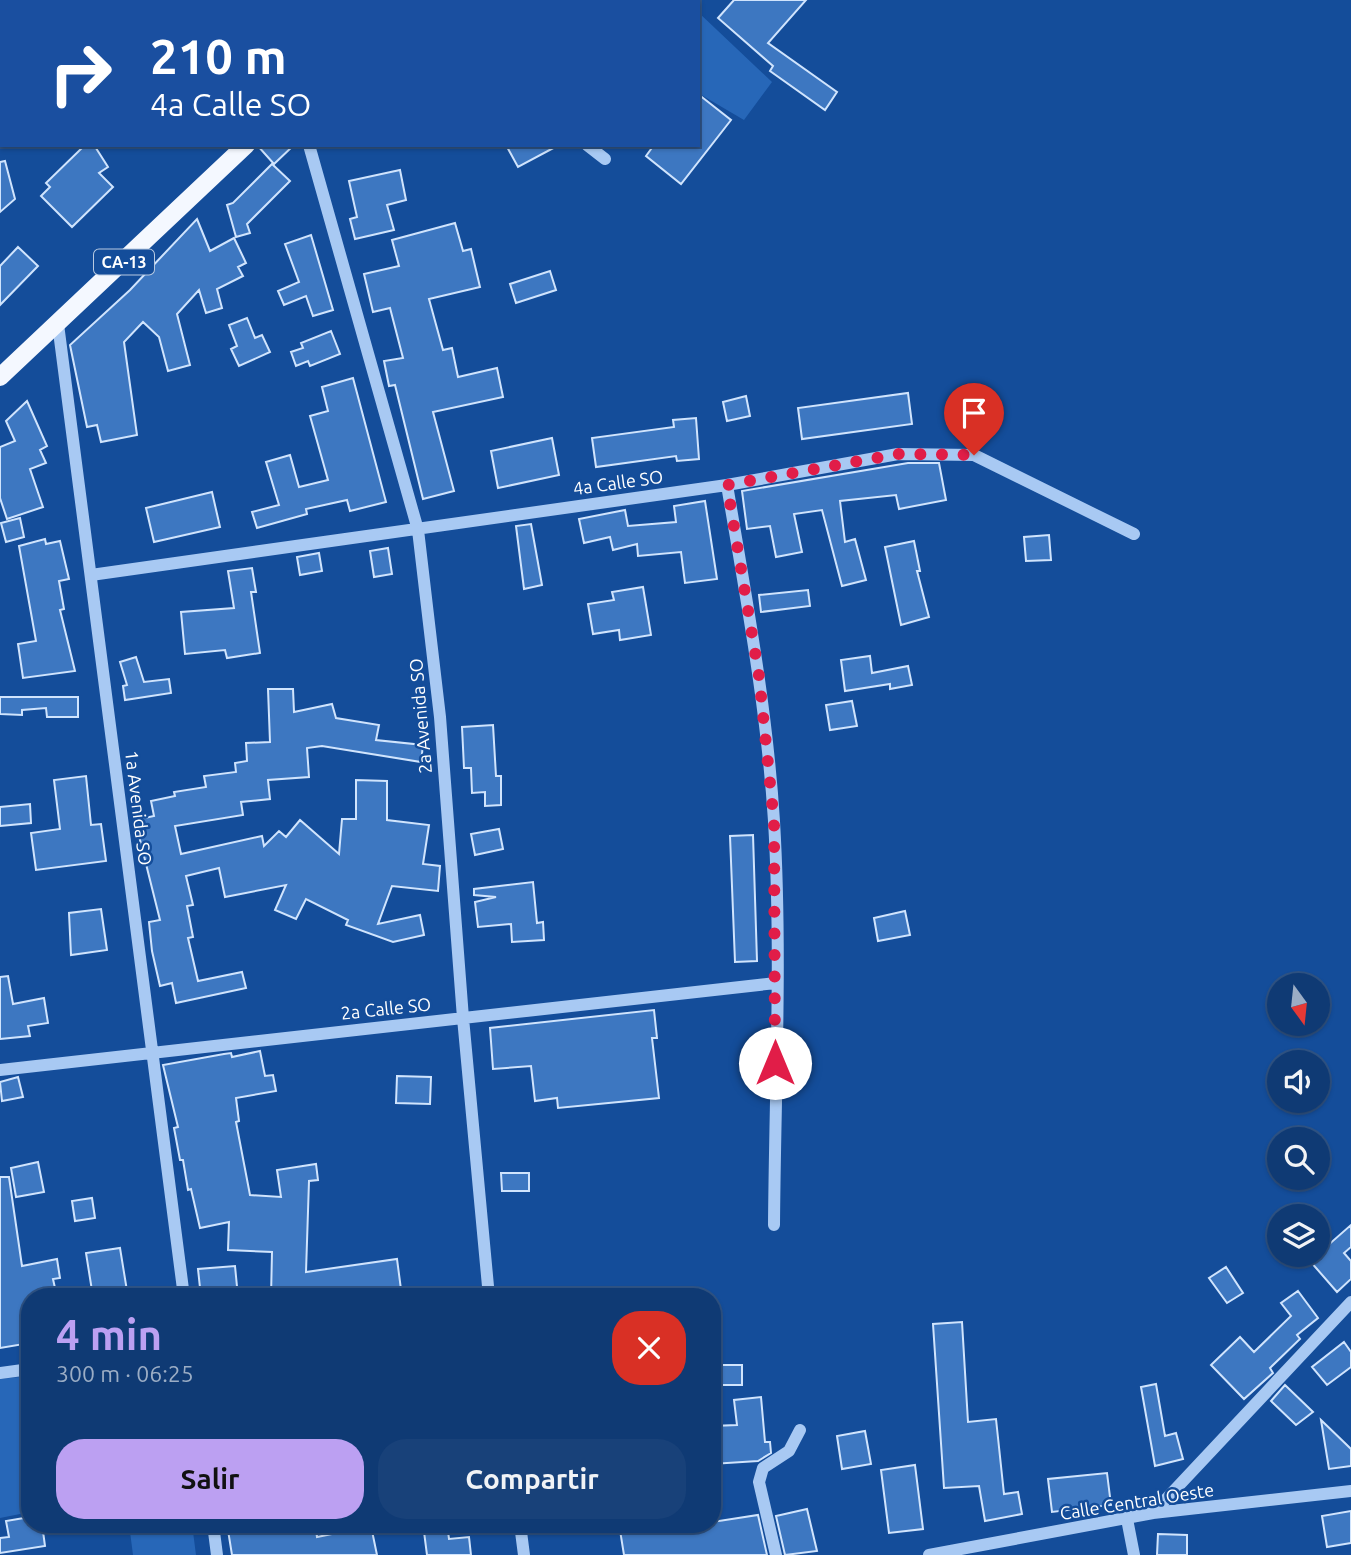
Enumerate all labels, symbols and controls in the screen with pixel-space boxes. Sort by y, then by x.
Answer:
icon: right [35,28,126,119]
text: 210 m [150,28,287,83]
text: 4a Calle SO [150,86,311,122]
road number: CA-13 [94,250,154,274]
pin [944,383,1004,455]
icon: arrive [955,394,993,432]
street label: 4a Calle SO [572,466,664,498]
street label: 2a Avenida SO [405,658,435,775]
street label: 1a Avenida SO [122,749,156,866]
north arrow [1267,973,1330,1036]
map controls [1267,973,1330,1267]
street label: 2a Calle SO [340,993,432,1023]
position arrow [738,1026,812,1100]
button: sound [1267,1050,1330,1113]
button: search [1267,1127,1330,1190]
button: layers [1267,1204,1330,1267]
text: 4 min [56,1311,162,1358]
button: close [612,1311,686,1385]
text: 300 m · 06:25 [56,1361,194,1386]
button: Salir [56,1439,364,1519]
button: Compartir [378,1439,686,1519]
street label: Calle Central Oeste [1058,1479,1215,1523]

